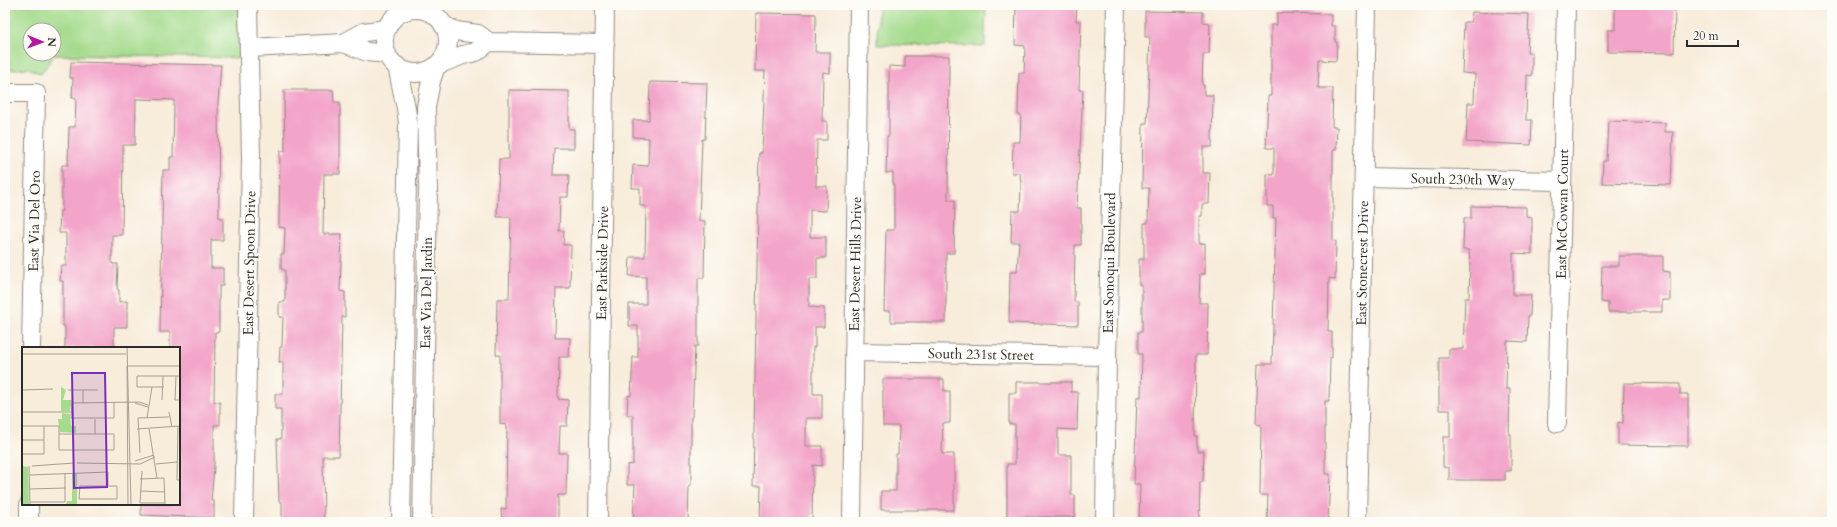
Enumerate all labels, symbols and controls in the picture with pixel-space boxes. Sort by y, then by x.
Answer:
north arrow [22,22,62,62]
scale bar [1687,22,1738,48]
text: 20 m [1693,28,1720,44]
text: N [44,37,59,48]
street label: East McCowan Court [1552,148,1573,279]
street label: South 230th Way [1411,169,1516,190]
street label: East Via Del Oro [24,170,45,272]
street label: East Desert Spoon Drive [239,190,260,336]
street label: East Sonoqui Boulevard [1099,192,1120,334]
street label: East Desert Hills Drive [845,197,866,332]
street label: East Stonecrest Drive [1352,200,1373,326]
street label: East Parkside Drive [592,206,613,320]
street label: East Via Del Jardin [416,237,437,349]
street label: South 231st Street [928,344,1035,365]
inset map [22,347,180,505]

